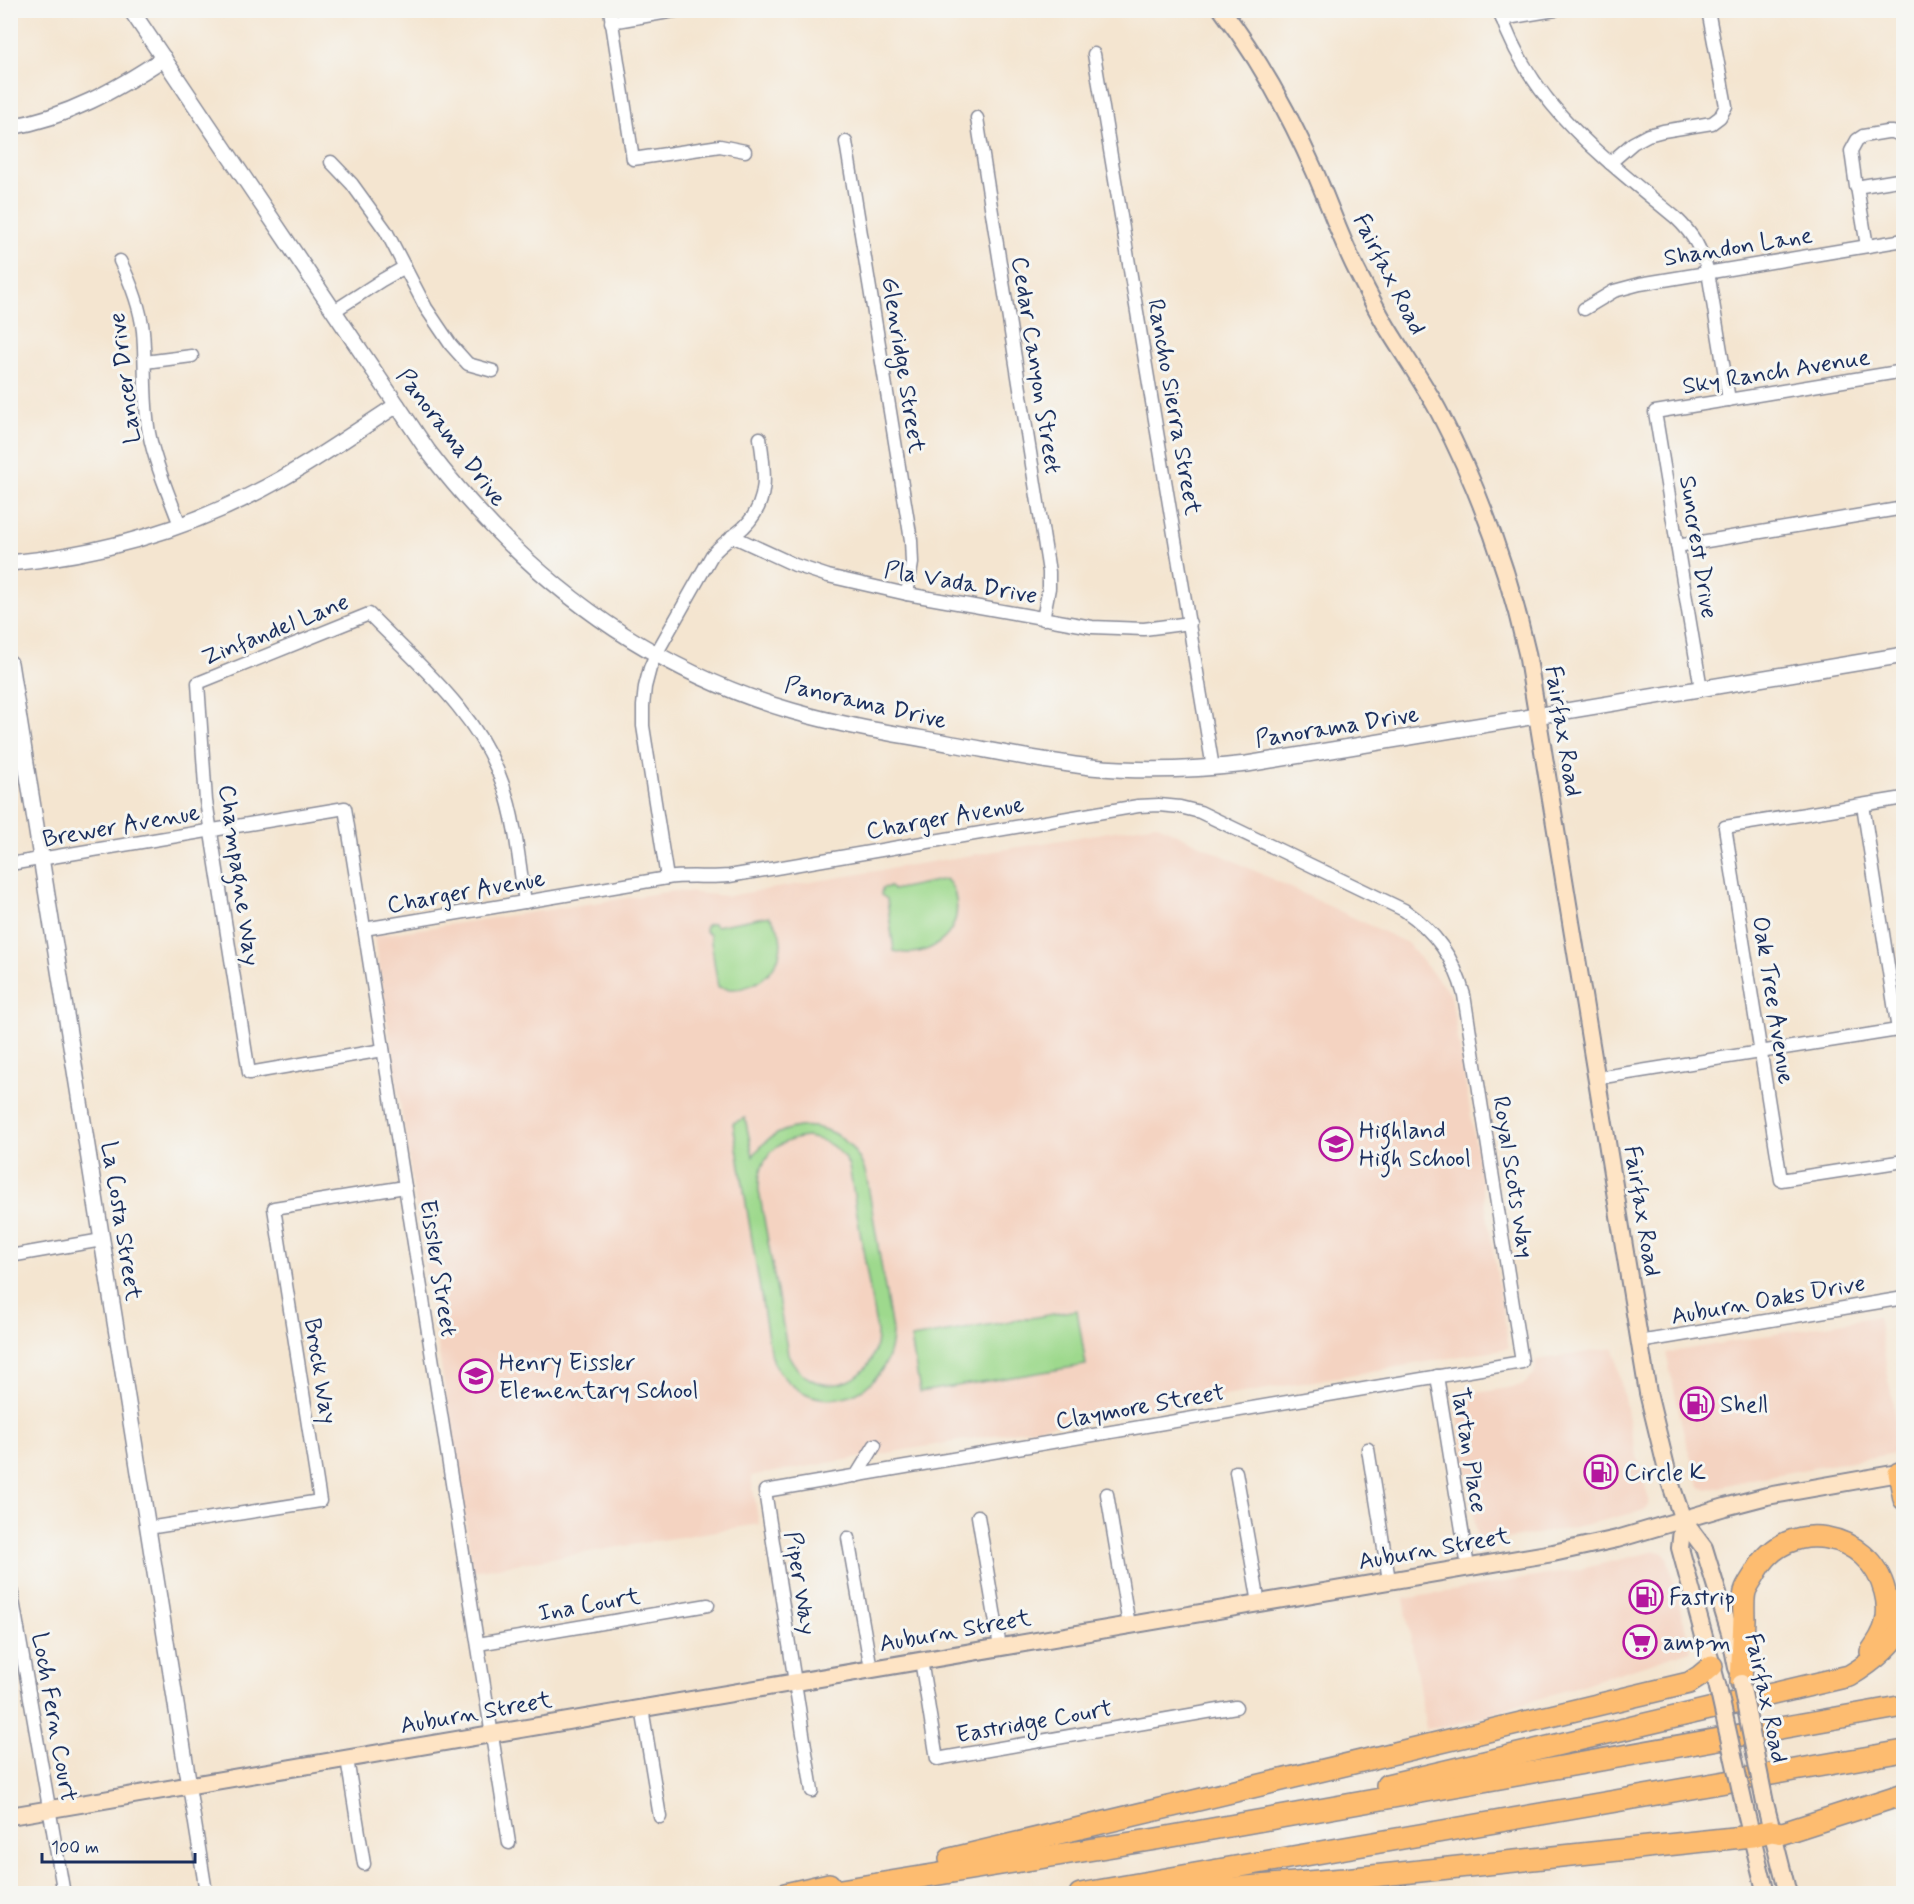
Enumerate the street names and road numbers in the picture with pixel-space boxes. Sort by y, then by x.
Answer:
street label: Fairfax Road [1345,209,1432,341]
street label: Shandon Lane [1662,220,1815,275]
street label: Cedar Canyon Street [1003,254,1068,476]
street label: Glenridge Street [871,275,932,456]
street label: Rancho Sierra Street [1139,297,1208,518]
street label: Lancer Drive [102,311,149,445]
street label: Sky Ranch Avenue [1680,342,1872,403]
street label: Panorama Drive [389,362,513,513]
street label: Suncrest Drive [1671,474,1724,621]
street label: Pla Vada Drive [882,555,1040,612]
street label: Zinfandel Lane [197,587,354,674]
street label: Fairfax Road [1537,664,1588,799]
street label: Panorama Drive [781,670,950,737]
street label: Panorama Drive [1253,699,1421,756]
street label: Champagne Way [207,783,267,968]
street label: Charger Avenue [864,789,1027,848]
street label: Brewer Avenue [40,797,202,856]
street label: Charger Avenue [385,863,548,922]
street label: Oak Tree Avenue [1744,914,1801,1086]
street label: Royal Scots Way [1484,1094,1541,1260]
street label: La Costa Street [93,1139,148,1303]
street label: Fairfax Road [1616,1144,1667,1279]
street label: Eissler Street [411,1198,464,1339]
street label: Auburn Oaks Drive [1669,1268,1868,1333]
street label: Brock Way [296,1316,343,1426]
street label: Claymore Street [1053,1377,1227,1438]
street label: Tartan Place [1443,1385,1494,1515]
street label: Auburn Street [1356,1521,1513,1578]
street label: Piper Way [776,1529,823,1637]
street label: Ina Court [536,1581,643,1630]
street label: Auburn Street [877,1603,1034,1660]
street label: Loch Fern Court [23,1630,84,1804]
street label: Fairfax Road [1737,1631,1794,1766]
street label: Auburn Street [398,1685,555,1742]
street label: Eastridge Court [954,1693,1115,1753]

